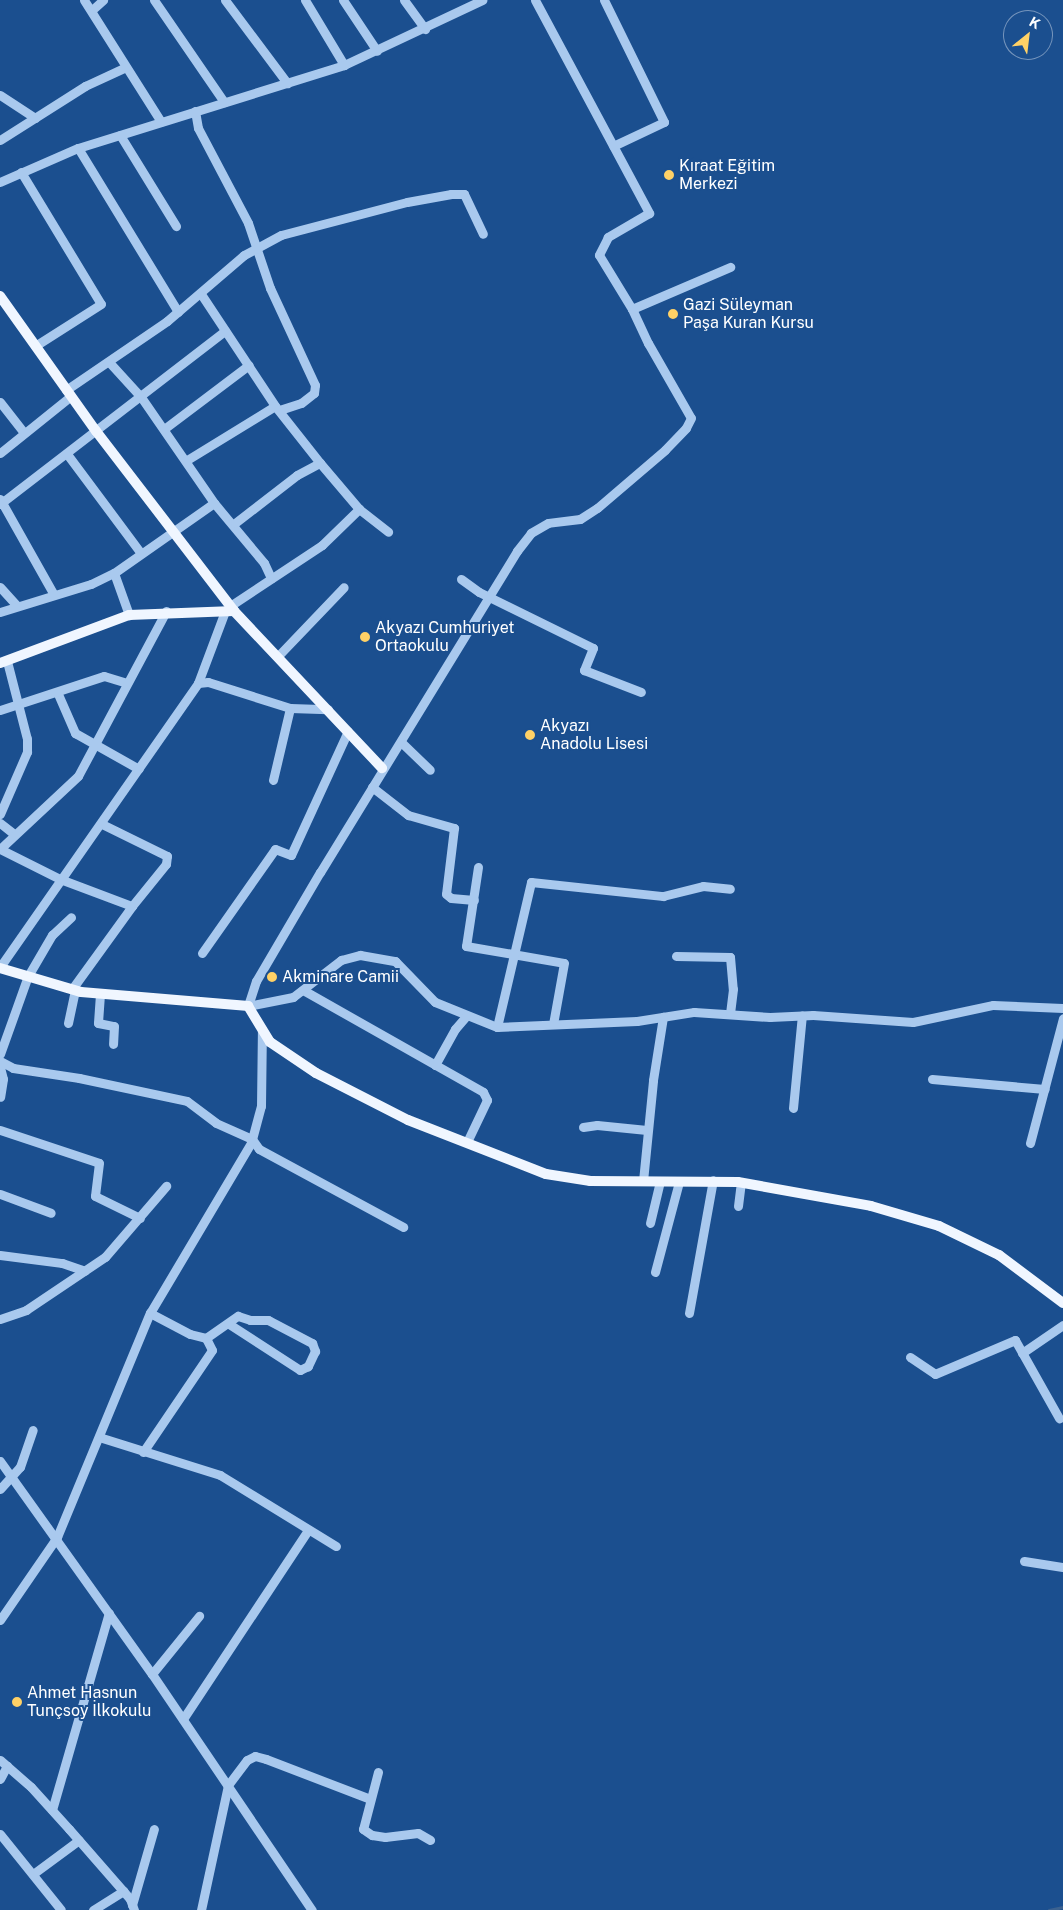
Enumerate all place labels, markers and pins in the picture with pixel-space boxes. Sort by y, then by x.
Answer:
place label: Kıraat Eğitim Merkezi [679,156,775,194]
marker: Kıraat Eğitim Merkezi [663,169,675,181]
place label: Gazi Süleyman Paşa Kuran Kursu [683,295,814,333]
marker: Gazi Süleyman Paşa Kuran Kursu [667,308,679,320]
place label: Akyazı Cumhuriyet Ortaokulu [375,618,515,656]
marker: Akyazı Cumhuriyet Ortaokulu [359,631,371,643]
place label: Akyazı Anadolu Lisesi [540,716,648,754]
marker: Akyazı Anadolu Lisesi [524,729,536,741]
place label: Akminare Camii [282,967,399,987]
marker: Akminare Camii [266,971,278,983]
place label: Ahmet Hasnun Tunçsoy İlkokulu [27,1683,151,1721]
marker: Ahmet Hasnun Tunçsoy İlkokulu [11,1696,23,1708]

